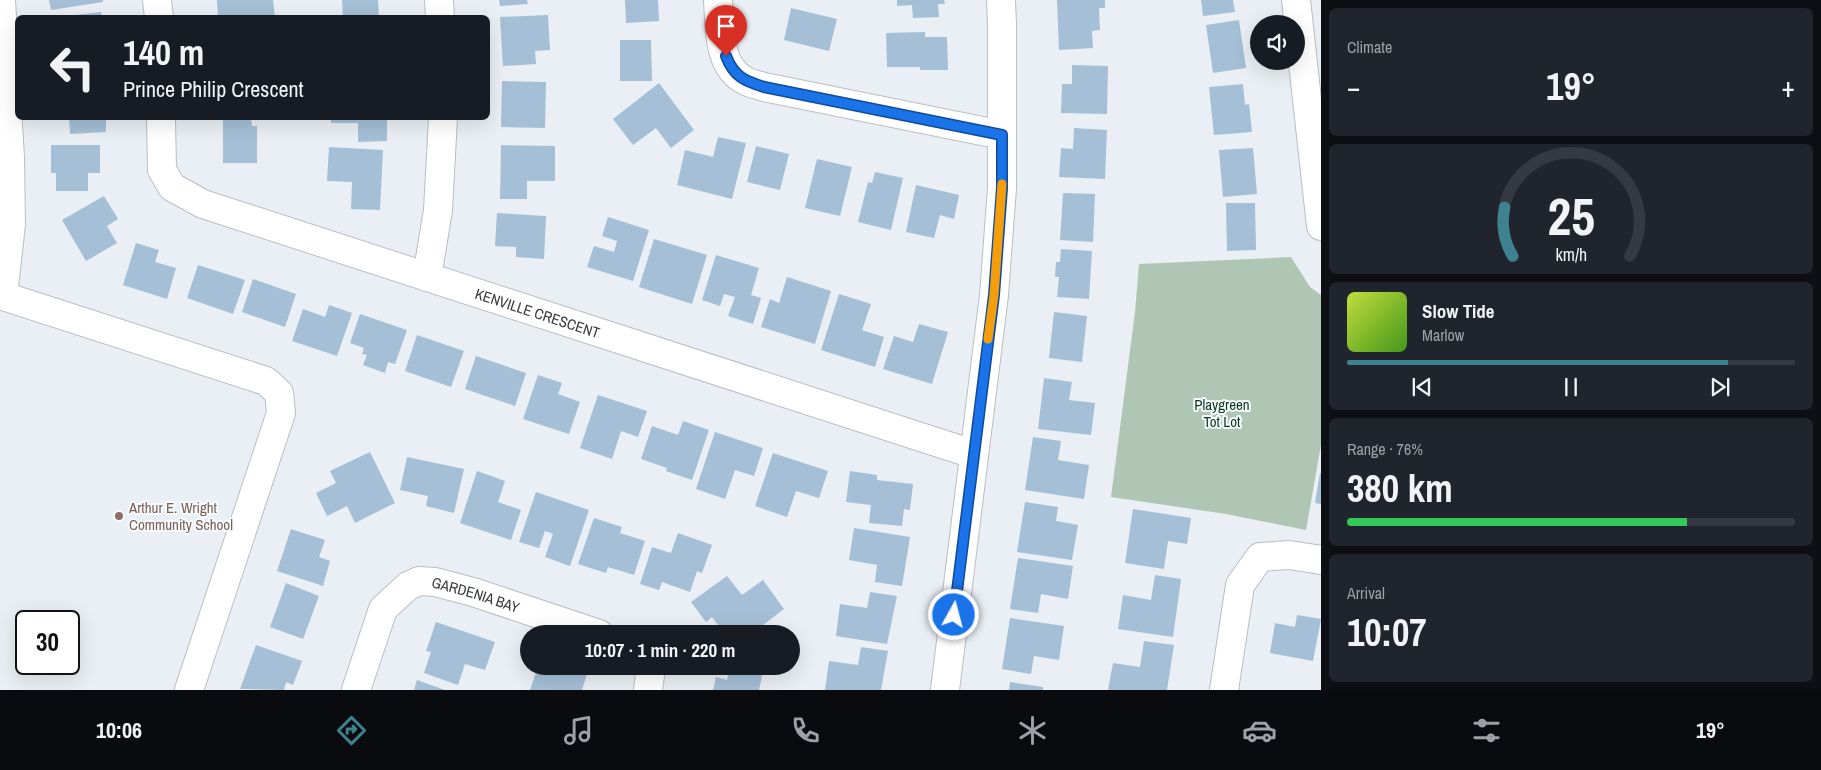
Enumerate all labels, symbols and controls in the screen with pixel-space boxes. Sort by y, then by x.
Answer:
pin [705,5,747,56]
icon: arrive [712,12,740,40]
map controls [1250,15,1305,70]
button: sound [1250,15,1305,70]
text: 140 m [123,29,204,76]
icon: left [40,35,105,100]
text: Climate [1347,36,1392,58]
text: 19° [1546,61,1596,112]
text: − [1347,68,1360,106]
text: + [1782,68,1795,106]
text: Prince Philip Crescent [123,74,304,104]
text: 25 [1547,181,1595,251]
text: km/h [1555,243,1587,267]
street label: KENVILLE CRESCENT [473,283,603,343]
text: Slow Tide [1422,298,1494,324]
text: Marlow [1422,324,1464,346]
icon: previous [1408,373,1436,401]
icon: pause [1557,373,1585,401]
icon: next [1706,373,1734,401]
park label: Playgreen Tot Lot [1194,394,1250,432]
text: Range · 76% [1347,438,1423,460]
text: 380 km [1347,463,1453,514]
place label: Arthur E. Wright Community School [128,497,233,535]
marker: Arthur E. Wright Community School [113,510,125,522]
street label: GARDENIA BAY [430,571,523,618]
text: Arrival [1347,582,1385,604]
position arrow [927,588,979,640]
text: 10:07 [1347,607,1427,658]
speed limit sign: 30 [15,610,80,675]
text: 10:07 · 1 min · 220 m [585,637,735,663]
icon: directions [334,713,369,748]
icon: music [561,713,596,748]
icon: phone [788,713,823,748]
icon: climate [1015,713,1050,748]
icon: car [1242,713,1277,748]
icon: filters [1469,713,1504,748]
text: 10:06 [96,715,142,745]
text: 19° [1696,715,1725,745]

